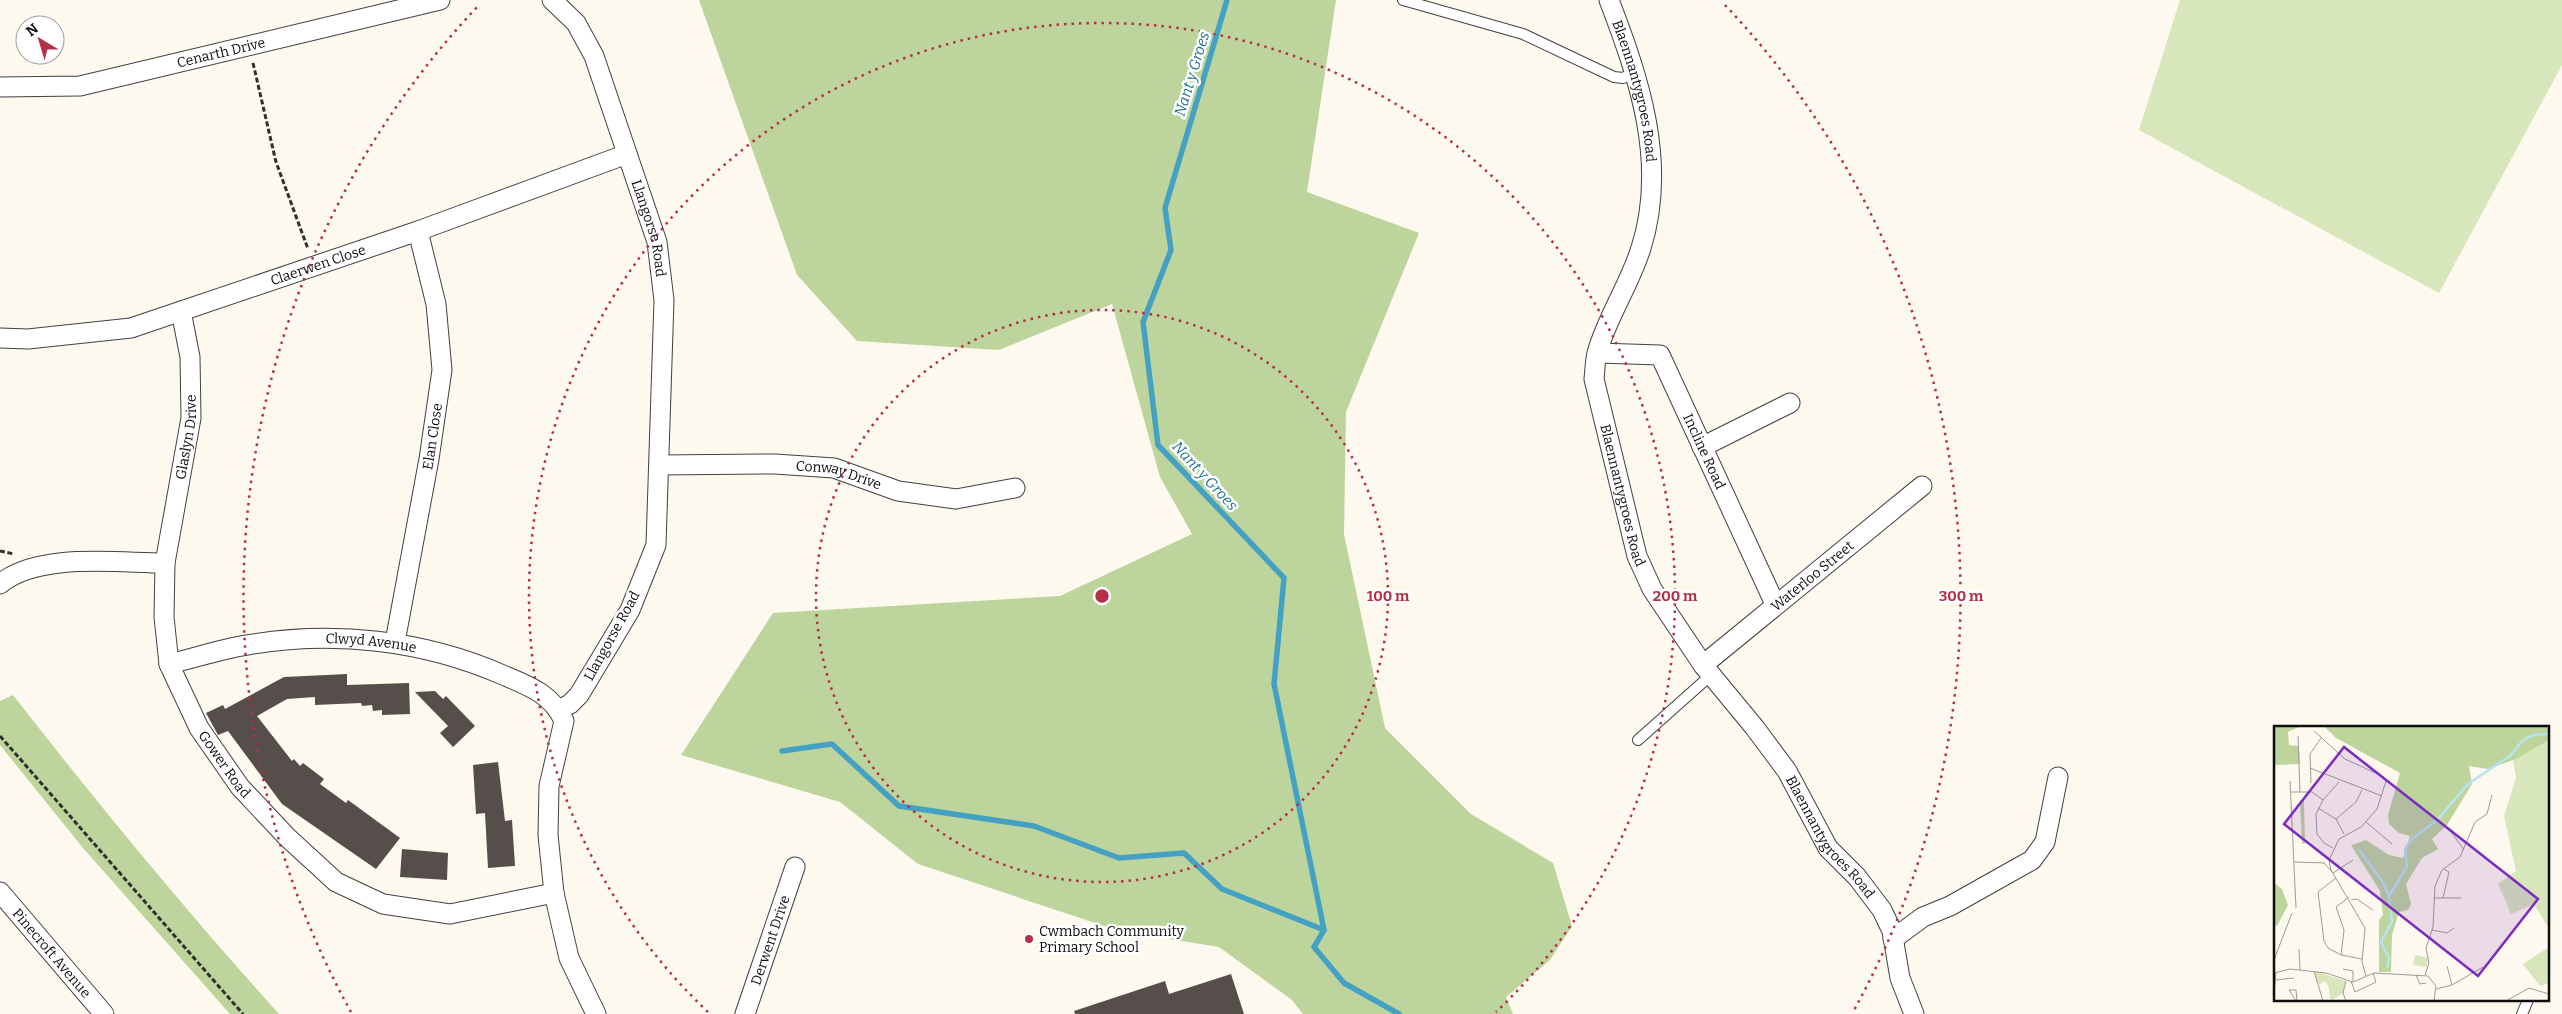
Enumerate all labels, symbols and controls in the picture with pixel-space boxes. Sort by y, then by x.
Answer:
north arrow [15,15,65,65]
street label: Blaennantygroes Road [1609,18,1660,163]
text: N [23,20,42,40]
water label: Nant y Groes [1171,29,1213,119]
street label: Cenarth Drive [175,34,267,71]
street label: Llangorse Road [628,177,670,278]
street label: Claerwen Close [268,241,368,289]
street label: Glaslyn Drive [172,394,200,481]
street label: Elan Close [419,402,446,471]
street label: Incline Road [1680,411,1729,492]
street label: Blaennantygroes Road [1597,422,1649,569]
water label: Nant y Groes [1169,438,1241,514]
street label: Conway Drive [795,457,884,493]
street label: Waterloo Street [1767,537,1857,615]
centre of rings [1093,587,1111,605]
text: 100 m [1367,587,1410,605]
text: 200 m [1653,587,1698,605]
text: 300 m [1939,587,1984,605]
street label: Llangorse Road [580,588,644,684]
street label: Clwyd Avenue [326,630,418,656]
inset map [2274,726,2550,1002]
street label: Gower Road [195,727,254,802]
street label: Blaennantygroes Road [1782,773,1878,901]
street label: Derwent Drive [747,893,793,987]
street label: Pinecroft Avenue [9,905,95,1001]
place label: Cwmbach Community Primary School [1039,923,1185,956]
marker: Cwmbach Community Primary School [1023,933,1035,945]

